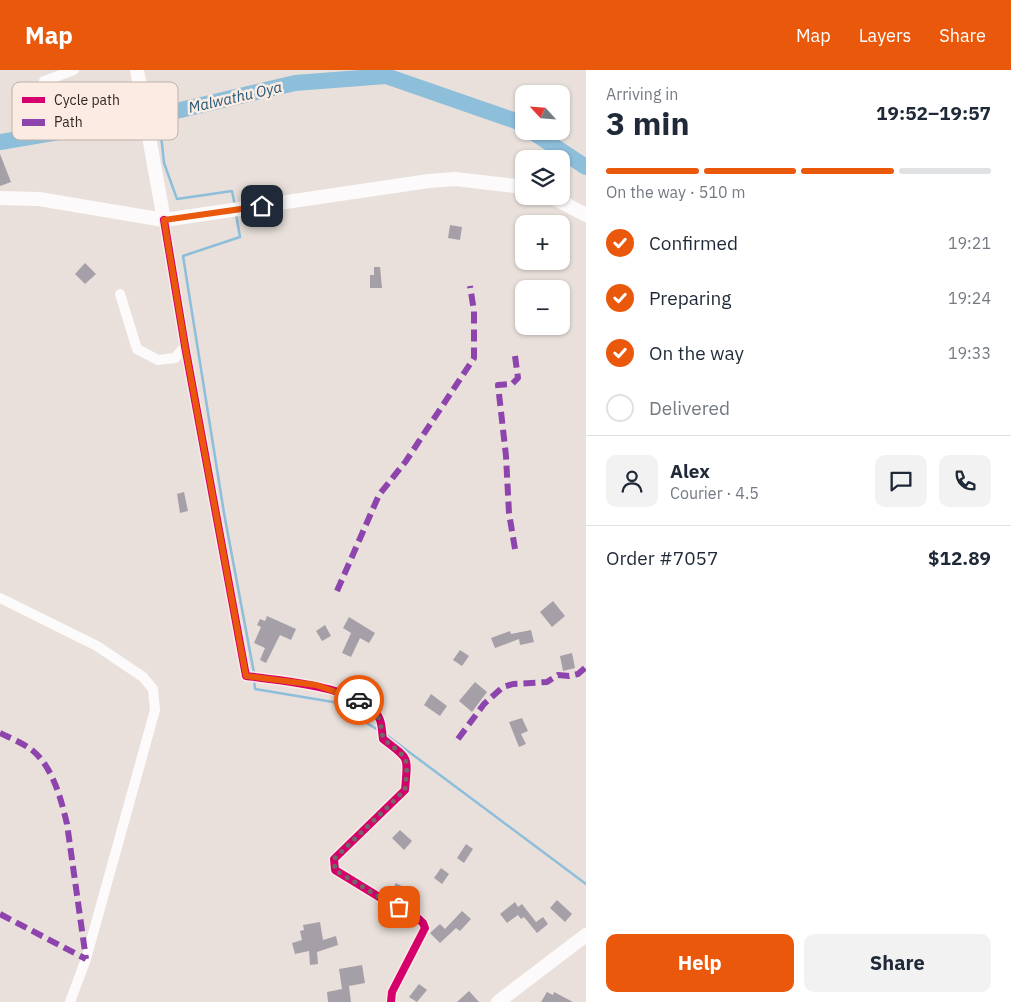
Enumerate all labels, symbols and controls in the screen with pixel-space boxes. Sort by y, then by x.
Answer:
text: Map [25,19,73,51]
text: Map [796,24,831,47]
text: Layers [859,24,911,47]
text: Share [939,24,986,47]
water label: Malwathu Oya [186,77,284,117]
legend [12,82,178,140]
text: Arriving in [606,84,678,104]
north arrow [515,85,570,140]
map controls [515,85,570,335]
text: Cycle path [54,91,120,109]
text: 19:52–19:57 [876,101,991,125]
text: 3 min [606,102,690,144]
text: Path [54,113,83,131]
button: layers [515,150,570,205]
text: On the way · 510 m [606,182,745,202]
pin [241,185,283,227]
icon: home [248,192,276,220]
button: + [515,215,570,270]
icon: check [606,229,634,257]
text: Confirmed [649,231,738,255]
text: 19:21 [948,233,991,253]
button: − [515,280,570,335]
icon: check [606,284,634,312]
text: Preparing [649,286,731,310]
text: 19:24 [948,288,991,308]
icon: check [606,339,634,367]
text: On the way [649,341,744,365]
text: 19:33 [948,343,991,363]
text: Delivered [649,396,730,420]
button: person [606,455,658,507]
button: chat [875,455,927,507]
button: phone [939,455,991,507]
text: Alex [670,459,710,483]
text: Courier · 4.5 [670,483,759,503]
text: Order #7057 [606,546,718,570]
text: $12.89 [928,546,991,570]
courier [334,675,384,725]
icon: car [345,686,373,714]
pin [378,886,420,928]
icon: bag [385,893,413,921]
button: Help [606,934,794,992]
button: Share [804,934,991,992]

